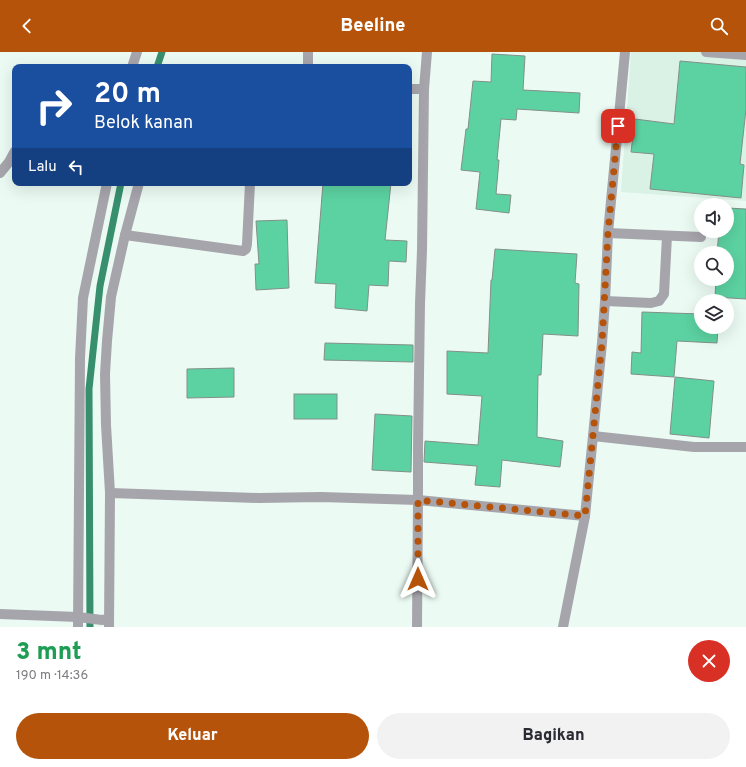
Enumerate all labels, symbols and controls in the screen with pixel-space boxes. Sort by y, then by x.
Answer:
icon: back [16,15,38,37]
text: Beeline [340,15,406,38]
icon: search [708,15,730,37]
text: 20 m [94,77,161,113]
icon: right [28,80,80,132]
pin [601,109,635,143]
text: Belok kanan [94,112,193,135]
icon: arrive [607,115,629,137]
icon: left [65,156,87,178]
text: Lalu [28,158,57,177]
map controls [694,198,734,334]
button: sound [694,198,734,238]
button: search [694,246,734,286]
button: layers [694,294,734,334]
position arrow [397,558,439,600]
text: 3 mnt [16,638,81,668]
button: close [688,640,730,682]
text: 190 m · 14:36 [16,668,88,684]
button: Keluar [16,713,369,759]
button: Bagikan [377,713,730,759]

